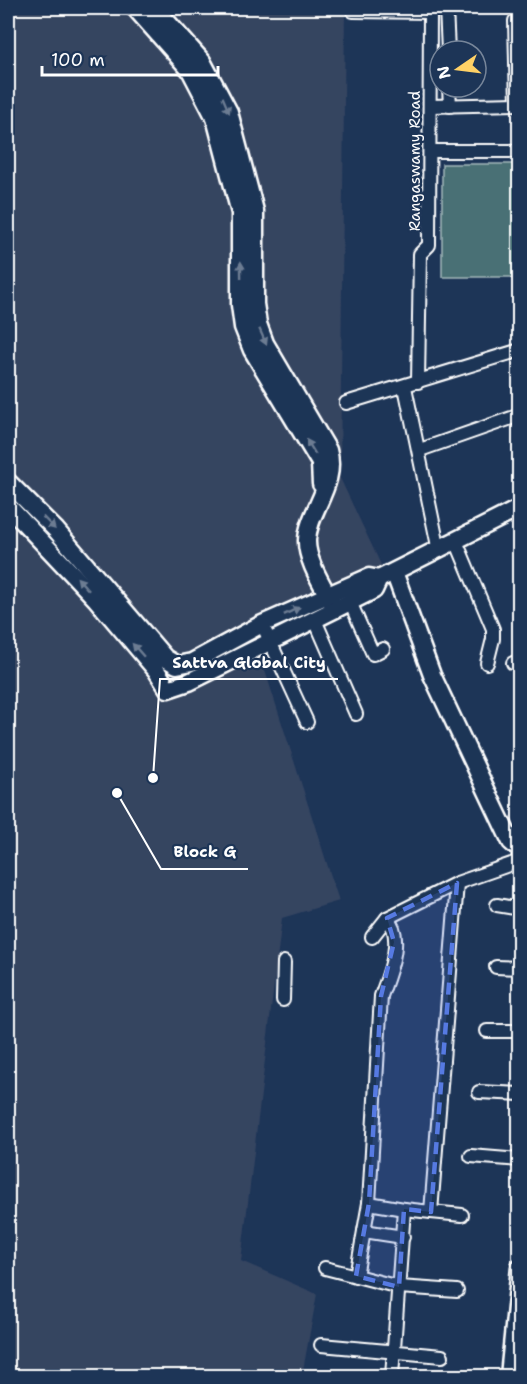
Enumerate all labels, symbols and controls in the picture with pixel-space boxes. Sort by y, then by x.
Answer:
scale bar [42,39,218,77]
north arrow [428,39,488,99]
text: 100 m [51,48,105,72]
text: N [432,64,456,81]
street label: Rangaswamy Road [405,90,425,231]
one-way arrow [221,97,230,114]
one-way arrow [236,261,246,280]
one-way arrow [258,328,268,346]
one-way arrow [305,439,316,455]
one-way arrow [42,516,56,530]
one-way arrow [77,577,90,592]
one-way arrow [284,606,301,615]
one-way arrow [132,643,145,658]
callout: Sattva Global City [160,645,338,679]
text: Sattva Global City [172,652,326,673]
callout: Block G [161,835,248,869]
text: Block G [174,841,237,862]

